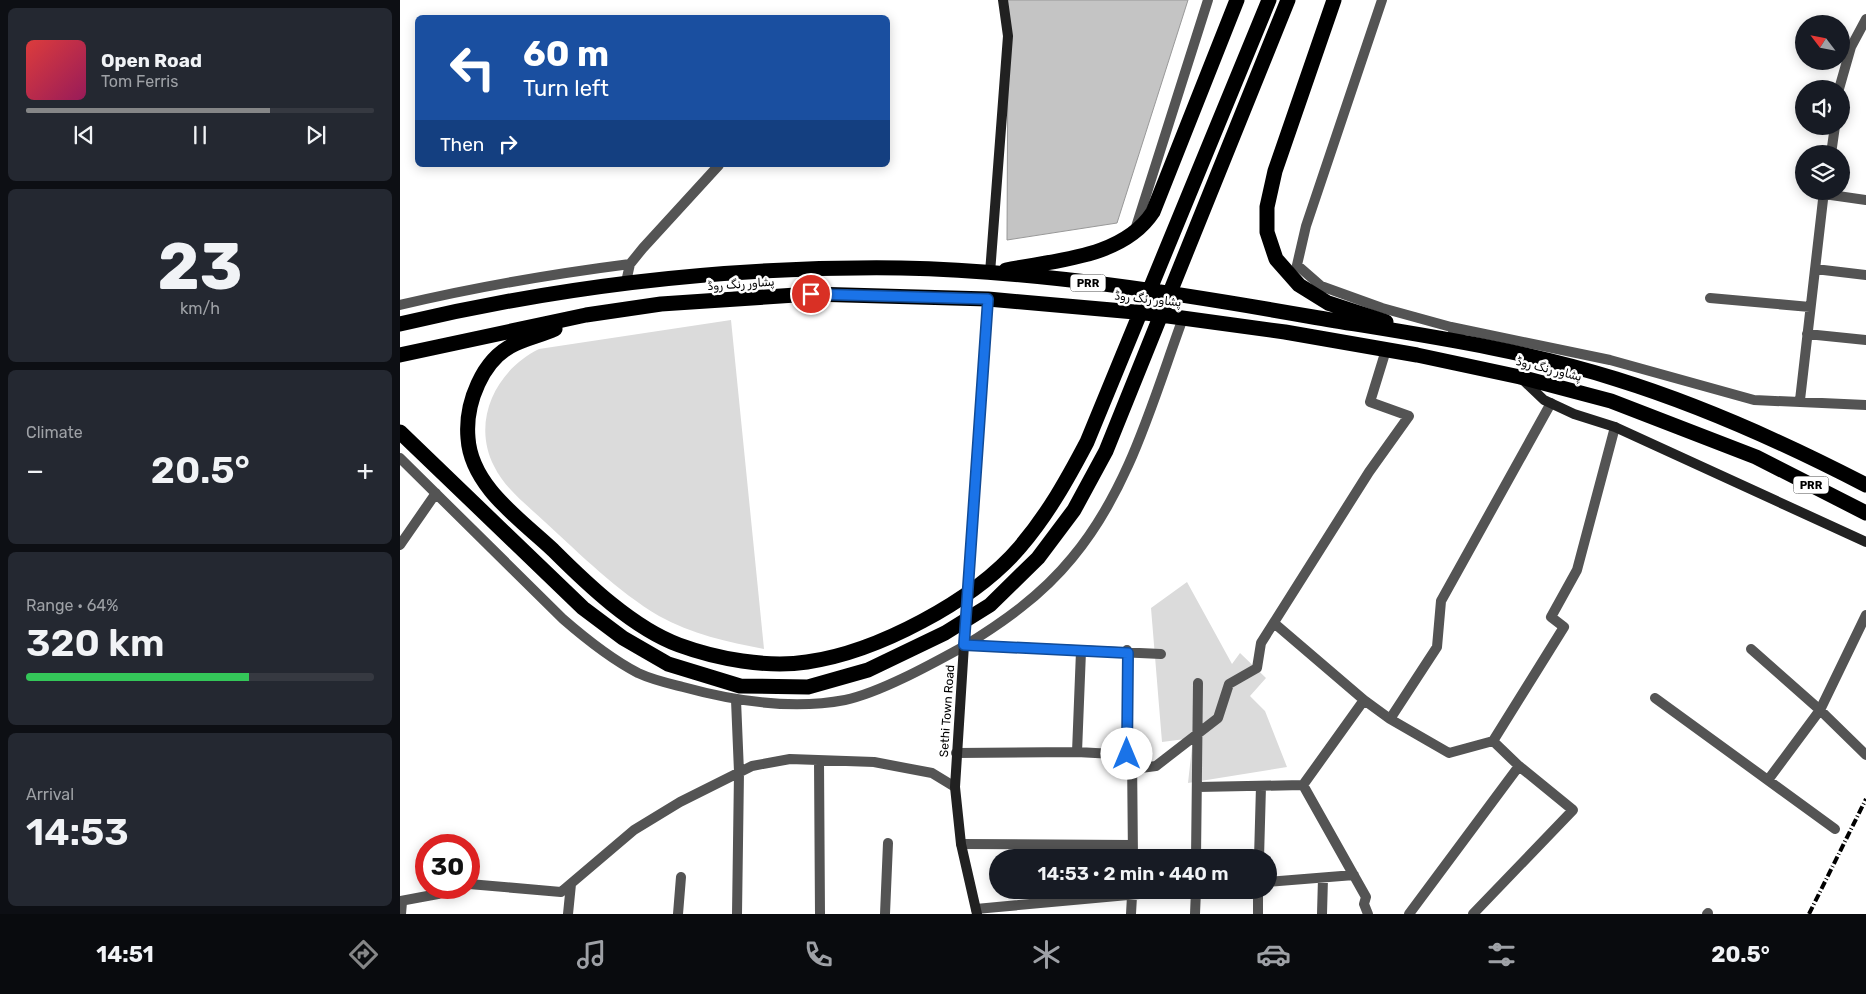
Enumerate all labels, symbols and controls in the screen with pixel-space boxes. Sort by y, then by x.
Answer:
north arrow [1795,15,1850,70]
map controls [1795,15,1850,200]
text: 60 m [523,33,609,75]
icon: left [440,35,505,100]
text: Open Road [101,49,202,72]
text: Tom Ferris [101,72,178,91]
text: Turn left [523,75,609,102]
button: sound [1795,80,1850,135]
icon: previous [70,121,98,149]
icon: pause [186,121,214,149]
icon: next [302,121,330,149]
icon: right [494,130,522,158]
text: Then [440,133,484,156]
button: layers [1795,145,1850,200]
text: 23 [157,228,243,305]
pin [790,273,832,315]
road number: PRR [1070,274,1106,292]
street label: پشاور رنگ روڈ [707,275,775,294]
icon: arrive [797,280,825,308]
street label: پشاور رنگ روڈ [1114,289,1182,310]
text: km/h [180,299,220,318]
street label: پشاور رنگ روڈ [1514,354,1583,385]
text: Climate [26,423,83,442]
text: 20.5° [151,447,250,493]
text: − [26,454,44,487]
text: + [357,454,374,487]
road number: PRR [1794,476,1828,494]
text: Range · 64% [26,596,118,615]
text: 320 km [26,620,164,666]
street label: Sethi Town Road [937,664,957,758]
position arrow [1100,727,1152,779]
text: Arrival [26,785,74,804]
text: 14:53 [26,809,129,855]
speed limit sign: 30 [415,834,480,899]
text: 14:53 · 2 min · 440 m [1038,862,1229,885]
icon: directions [346,937,381,972]
icon: music [574,937,609,972]
icon: phone [801,937,836,972]
icon: climate [1029,937,1064,972]
icon: car [1256,937,1291,972]
icon: filters [1484,937,1519,972]
text: 14:51 [96,941,154,968]
text: 20.5° [1711,941,1770,968]

